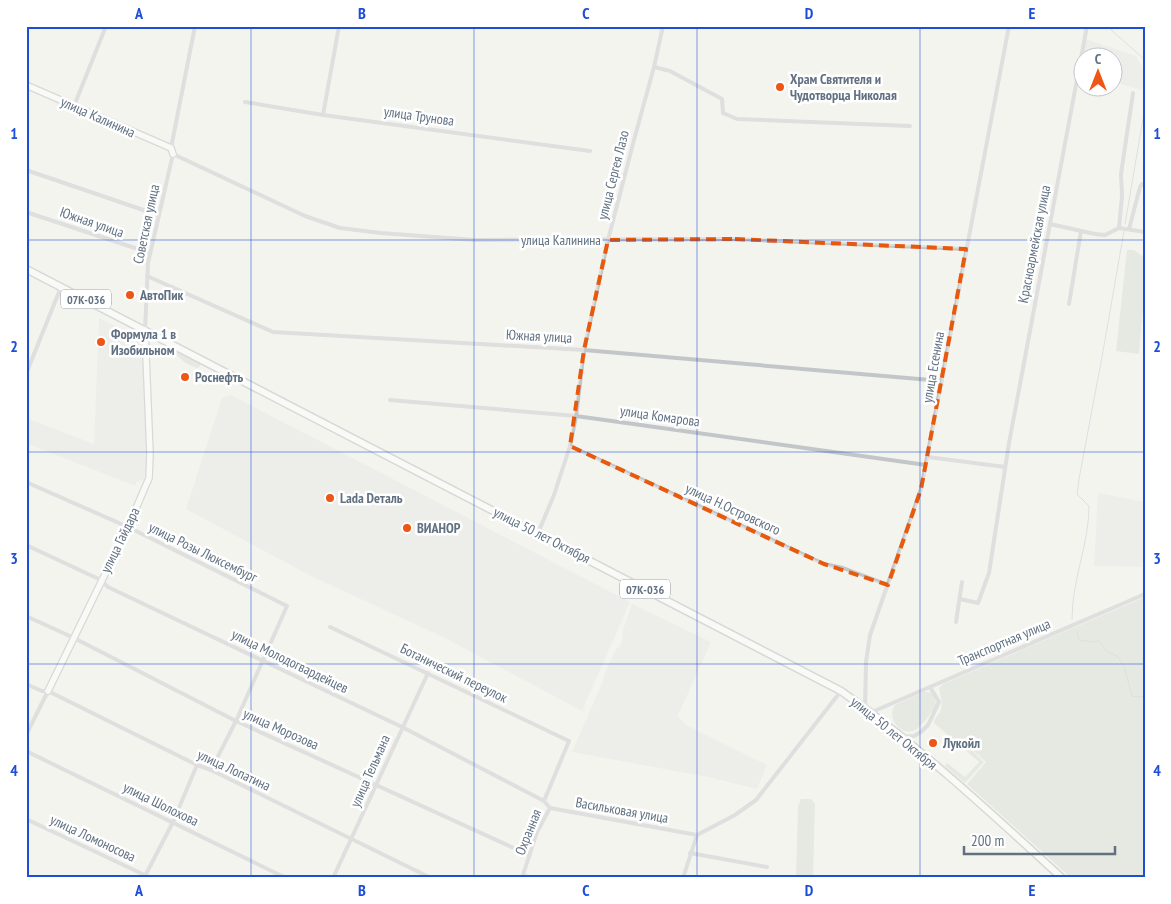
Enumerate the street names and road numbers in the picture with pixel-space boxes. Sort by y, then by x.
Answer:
street label: улица Калинина [58,93,138,141]
street label: улица Трунова [383,102,455,130]
street label: улица Сергея Лазо [593,129,633,221]
street label: Советская улица [129,183,163,265]
street label: Красноармейская улица [1014,184,1054,304]
street label: Южная улица [58,203,126,241]
street label: улица Калинина [521,231,601,249]
road number: 07К-036 [61,290,111,308]
street label: Южная улица [505,325,573,347]
street label: улица Есенина [918,330,948,404]
street label: улица Комарова [619,402,701,430]
street label: улица Н.Островского [683,479,783,539]
street label: улица 50 лет Октября [491,503,593,567]
street label: улица Гайдара [96,504,144,576]
street label: улица Розы Люксембург [146,518,261,586]
road number: 07К-036 [620,580,670,598]
street label: Транспортная улица [955,614,1053,670]
street label: улица Молодогвардейцев [229,625,352,697]
street label: Ботанический переулок [397,639,511,707]
street label: улица 50 лет Октября [847,693,941,773]
street label: улица Морозова [240,704,322,754]
street label: улица Тельмана [346,732,394,810]
street label: улица Лопатина [195,745,273,795]
street label: улица Шолохова [120,778,202,830]
street label: Васильковая улица [574,793,670,827]
street label: Охранная [511,806,545,858]
street label: улица Ломоносова [47,810,139,866]

